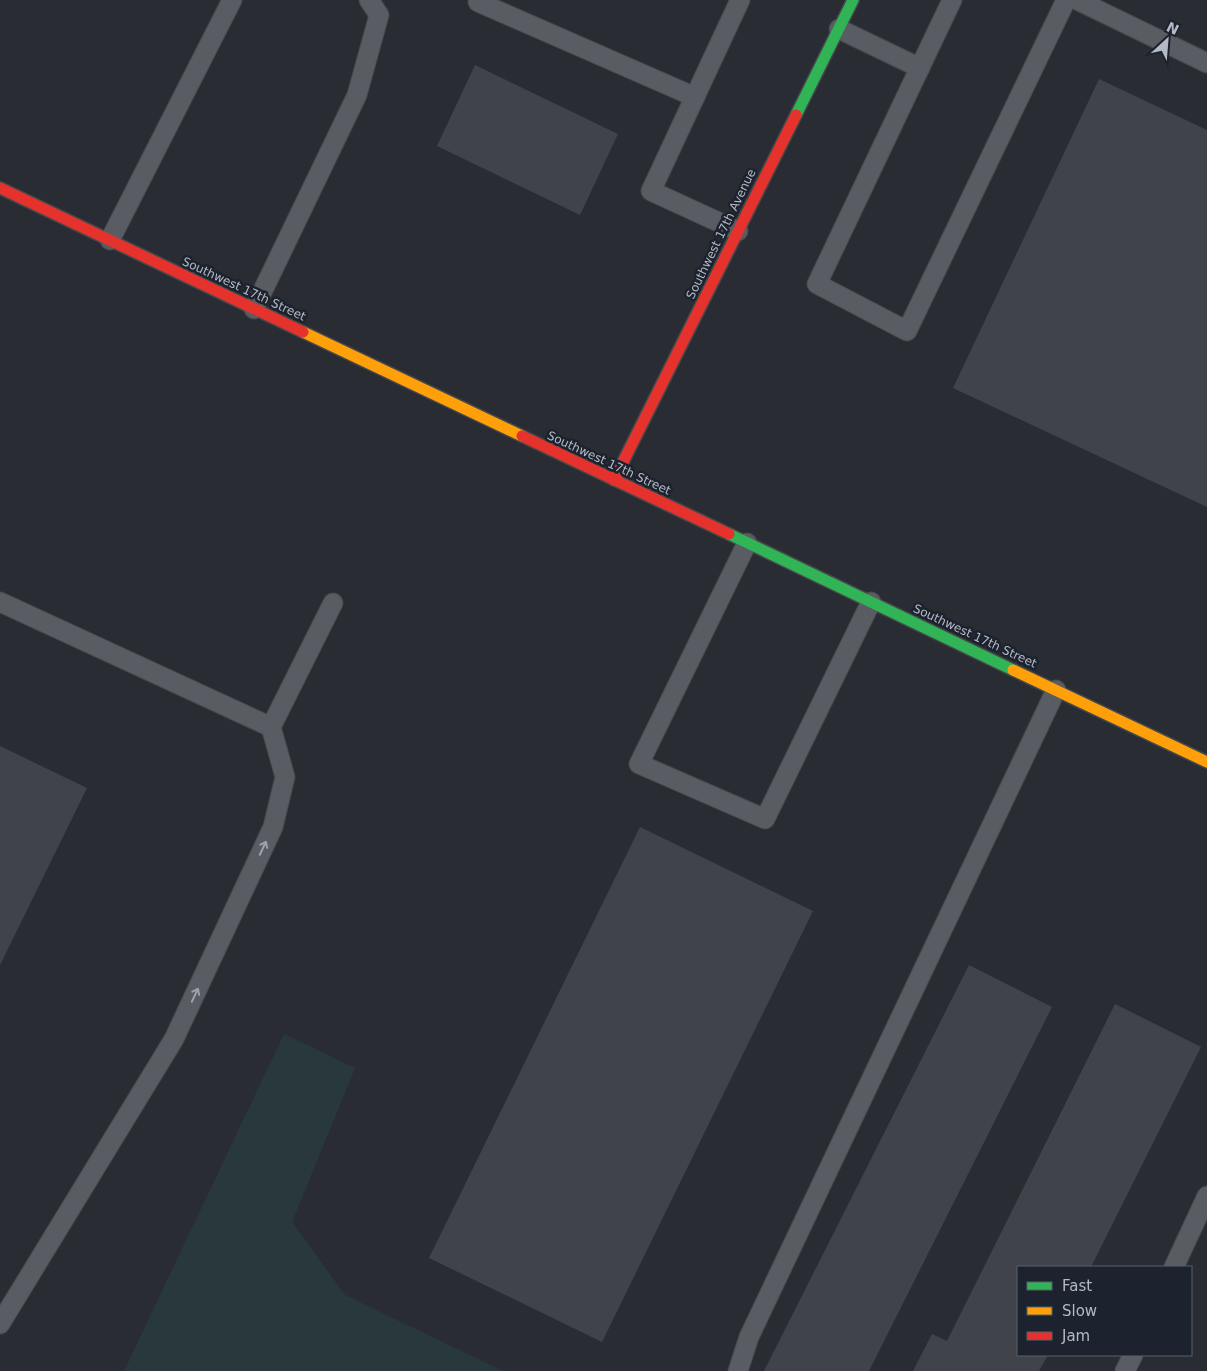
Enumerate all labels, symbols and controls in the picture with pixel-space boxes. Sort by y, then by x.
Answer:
north arrow [1142,15,1192,65]
text: N [1164,19,1181,38]
street label: Southwest 17th Avenue [683,167,759,301]
street label: Southwest 17th Street [180,254,308,324]
street label: Southwest 17th Street [545,428,673,498]
street label: Southwest 17th Street [911,601,1039,671]
one-way arrow [259,841,269,856]
one-way arrow [191,988,200,1003]
legend [1017,1266,1192,1356]
text: Fast [1062,1277,1092,1295]
text: Slow [1062,1302,1097,1320]
text: Jam [1061,1327,1090,1345]

